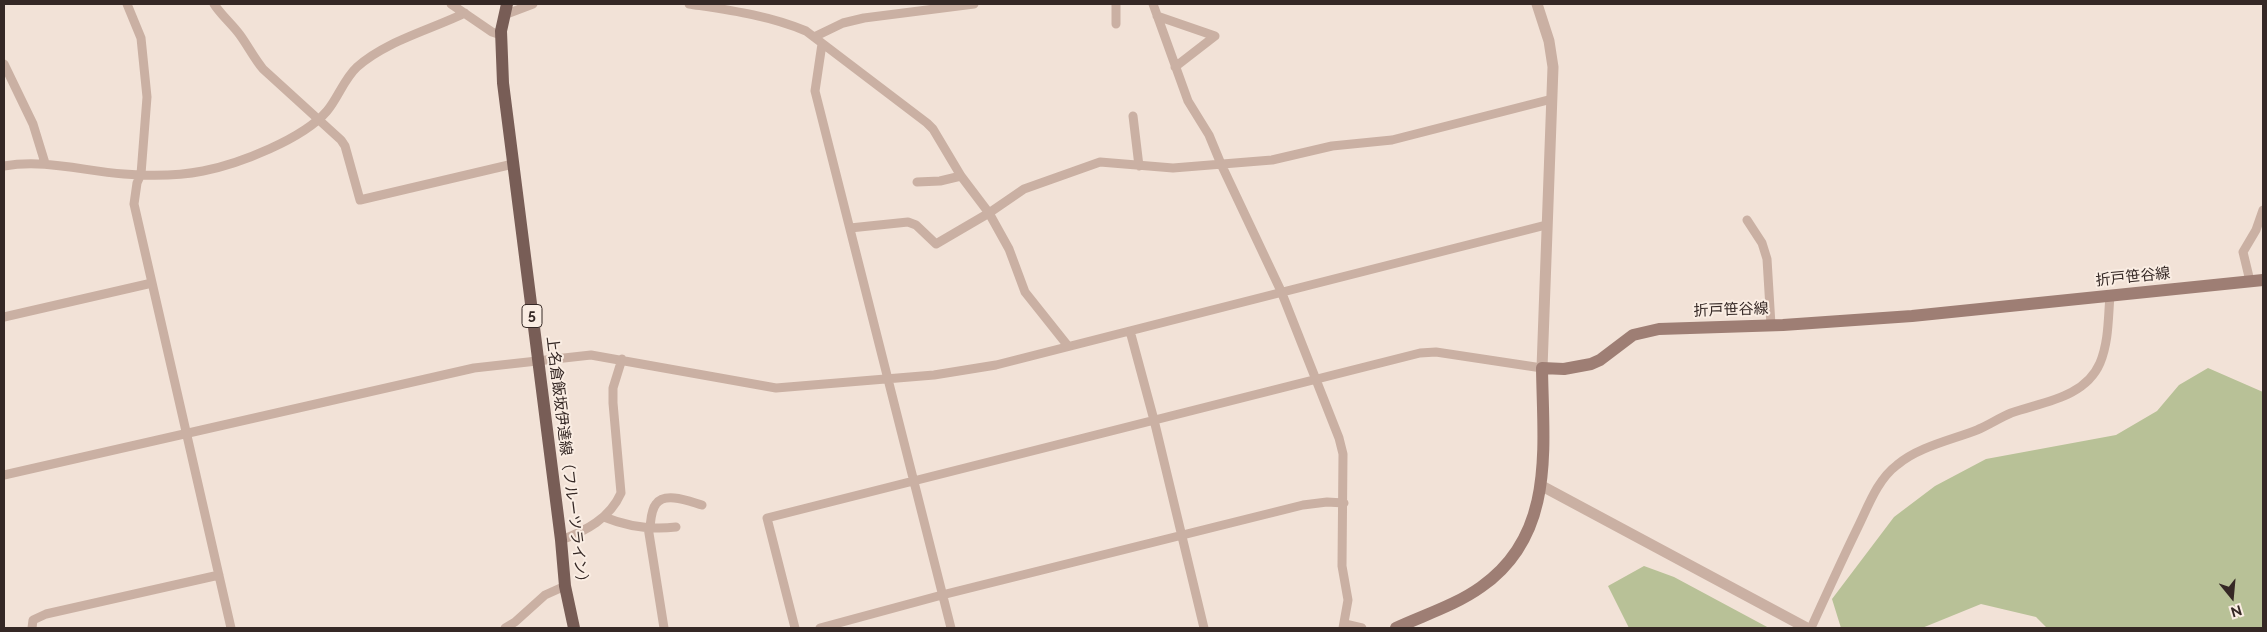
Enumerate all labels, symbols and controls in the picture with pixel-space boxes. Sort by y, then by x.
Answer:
street label: 折戸笹谷線 [2095,264,2171,290]
street label: 折戸笹谷線 [1693,300,1769,320]
road number: 5 [522,304,542,328]
street label: 上名倉飯坂伊達線（フルーツライン） [543,335,591,591]
north arrow [2207,572,2257,622]
text: N [2229,602,2244,621]

